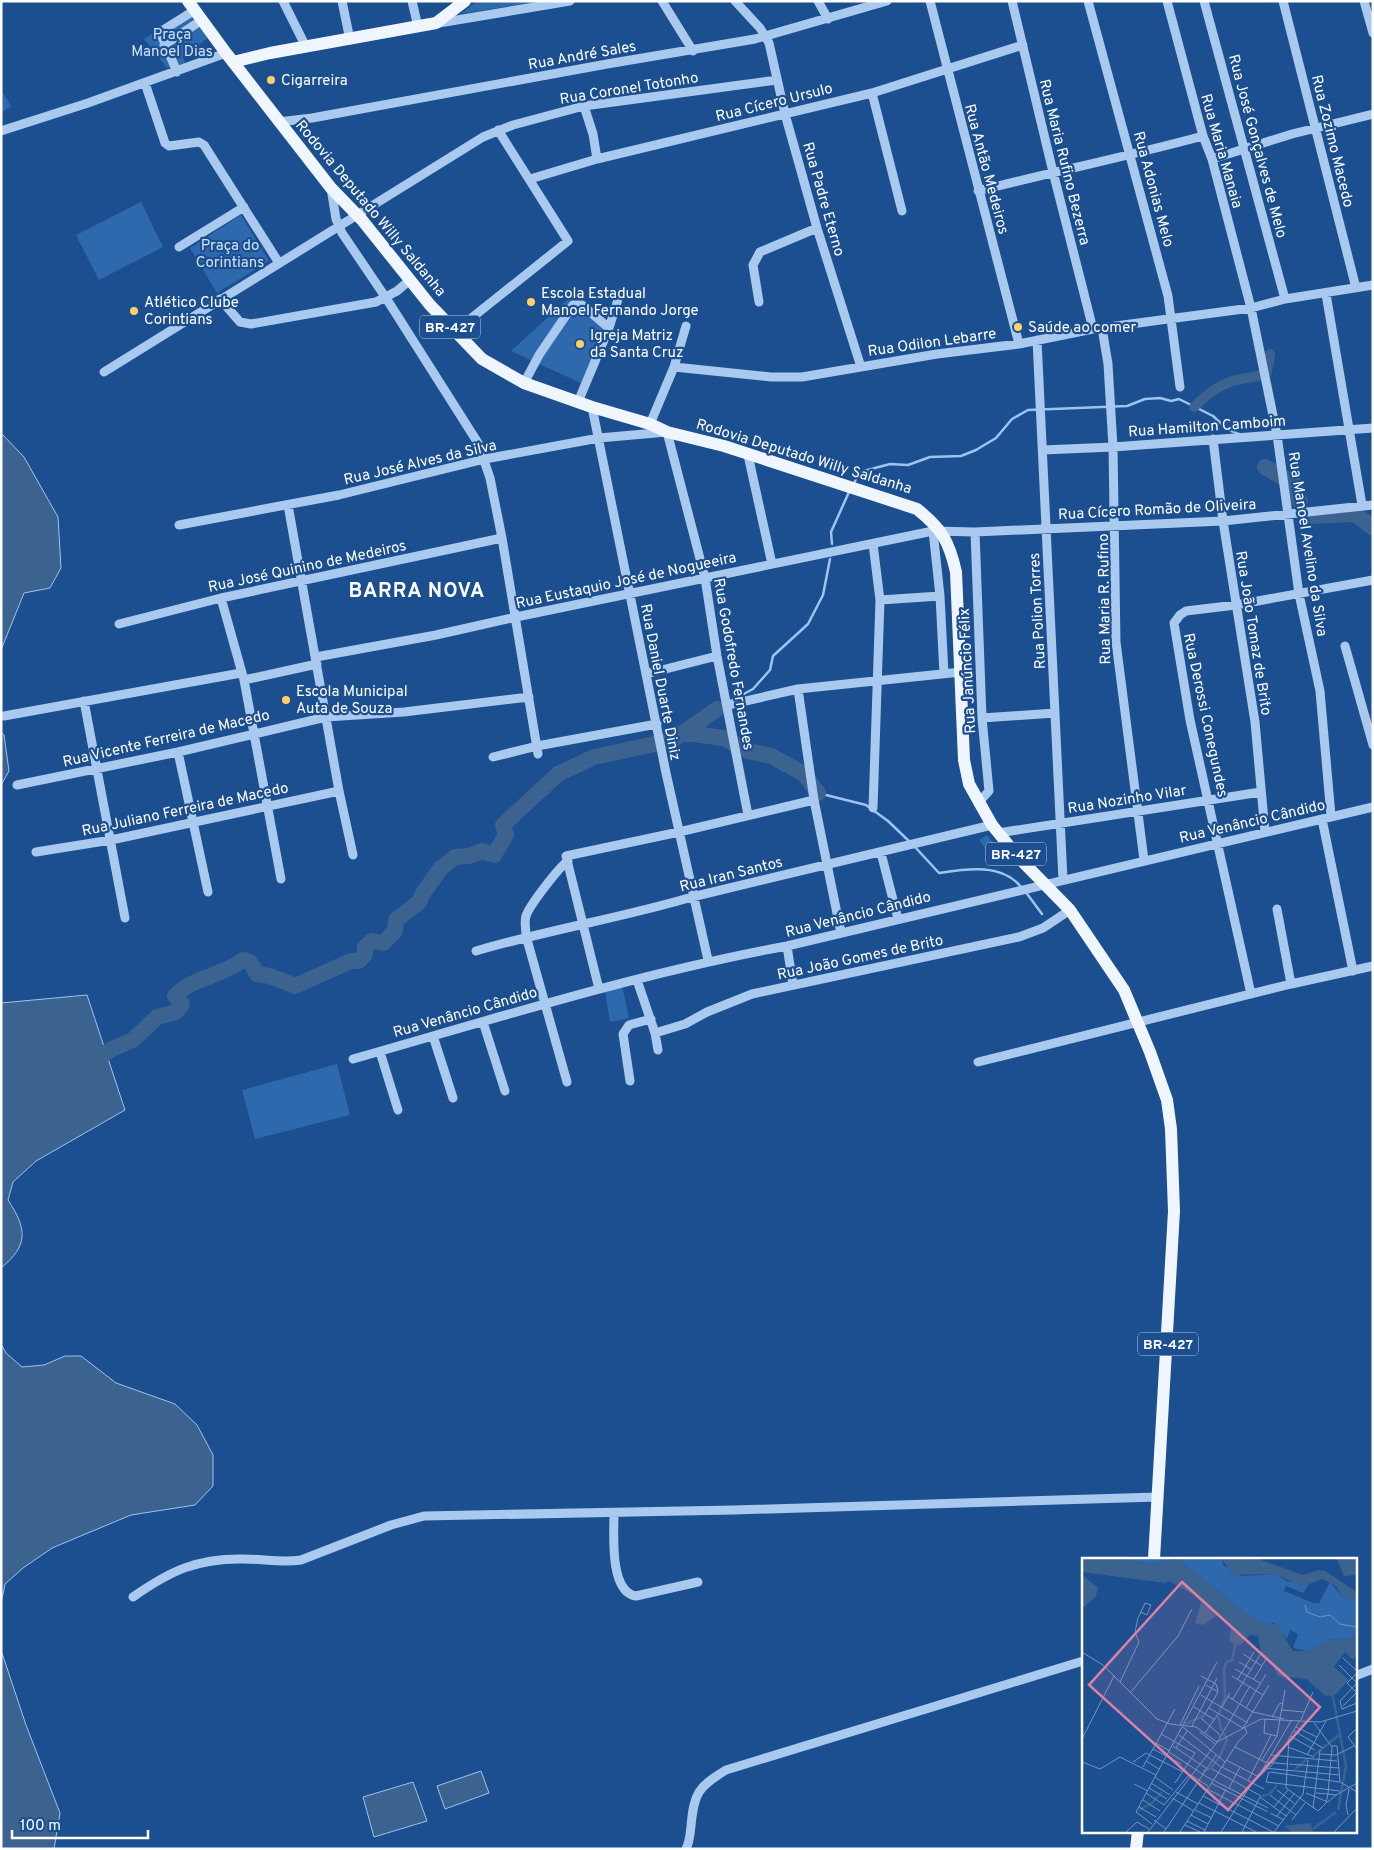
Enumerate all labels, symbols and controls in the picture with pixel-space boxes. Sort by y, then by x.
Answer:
park label: Praça Manoel Dias [131,26,213,62]
street label: Rua André Sales [527,38,638,75]
street label: Rua José Gonçalves de Melo [1223,52,1290,240]
street label: Rua Coronel Totonho [559,69,700,110]
place label: Cigarreira [281,72,348,91]
street label: Rua Zozimo Macedo [1306,73,1357,210]
marker: Cigarreira [265,74,277,86]
street label: Rua Maria Rufino Bezerra [1034,77,1093,247]
street label: Rua Cícero Ursulo [714,80,835,127]
street label: Rua Maria Manaia [1195,92,1246,211]
street label: Rua Antão Medeiros [959,102,1012,237]
street label: Rodovia Deputado Willy Saldanha [290,117,449,301]
street label: Rua Adonias Melo [1128,129,1177,249]
street label: Rua Padre Eterno [797,140,848,259]
park label: Praça do Corintians [196,237,264,273]
place label: Escola Estadual Manoel Fernando Jorge [541,285,699,321]
place label: Atlético Clube Corintians [144,294,239,330]
marker: Escola Estadual Manoel Fernando Jorge [525,296,537,308]
marker: Atlético Clube Corintians [128,305,140,317]
road number: BR-427 [420,316,480,338]
place label: Saúde ao comer [1028,319,1136,338]
marker: Saúde ao comer [1012,321,1024,333]
street label: Rua Odilon Lebarre [867,325,998,362]
place label: Igreja Matriz da Santa Cruz [590,327,683,363]
marker: Igreja Matriz da Santa Cruz [574,338,586,350]
street label: Rua Hamilton Camboim [1128,413,1287,442]
street label: Rodovia Deputado Willy Saldanha [693,416,914,499]
street label: Rua José Alves da Silva [342,437,498,490]
street label: Rua Manoel Avelino da Silva [1283,450,1331,638]
street label: Rua Cícero Romão de Oliveira [1057,496,1257,525]
street label: Rua Maria R. Rufino [1095,533,1116,665]
street label: Rua José Quinino de Medeiros [206,537,408,598]
street label: Rua Eustaquio José de Nogueeira [514,549,738,614]
street label: Rua João Tomaz de Brito [1230,550,1275,717]
street label: Rua Polion Torres [1026,552,1051,670]
street label: Rua Godofredo Fernandes [708,577,757,752]
district label: BARRA NOVA [349,579,485,605]
street label: Rua Daniel Duarte Diniz [635,602,684,762]
street label: Rua Janúncio Félix [956,607,981,734]
street label: Rua Derossi Conegundes [1178,632,1231,799]
place label: Escola Municipal Auta de Souza [296,683,408,719]
marker: Escola Municipal Auta de Souza [280,694,292,706]
street label: Rua Vicente Ferreira de Macedo [61,706,272,773]
street label: Rua Juliano Ferreira de Macedo [80,779,290,842]
street label: Rua Nozinho Vilar [1067,782,1188,819]
street label: Rua Venâncio Cândido [1178,796,1327,849]
road number: BR-427 [986,842,1046,866]
street label: Rua Iran Santos [678,853,785,897]
street label: Rua Venâncio Cândido [784,888,933,943]
street label: Rua João Gomes de Brito [775,932,945,985]
street label: Rua Venâncio Cândido [391,984,540,1043]
road number: BR-427 [1138,1332,1198,1356]
inset map [1082,1558,1356,1832]
scale bar [12,1808,149,1840]
text: 100 m [20,1817,61,1836]

